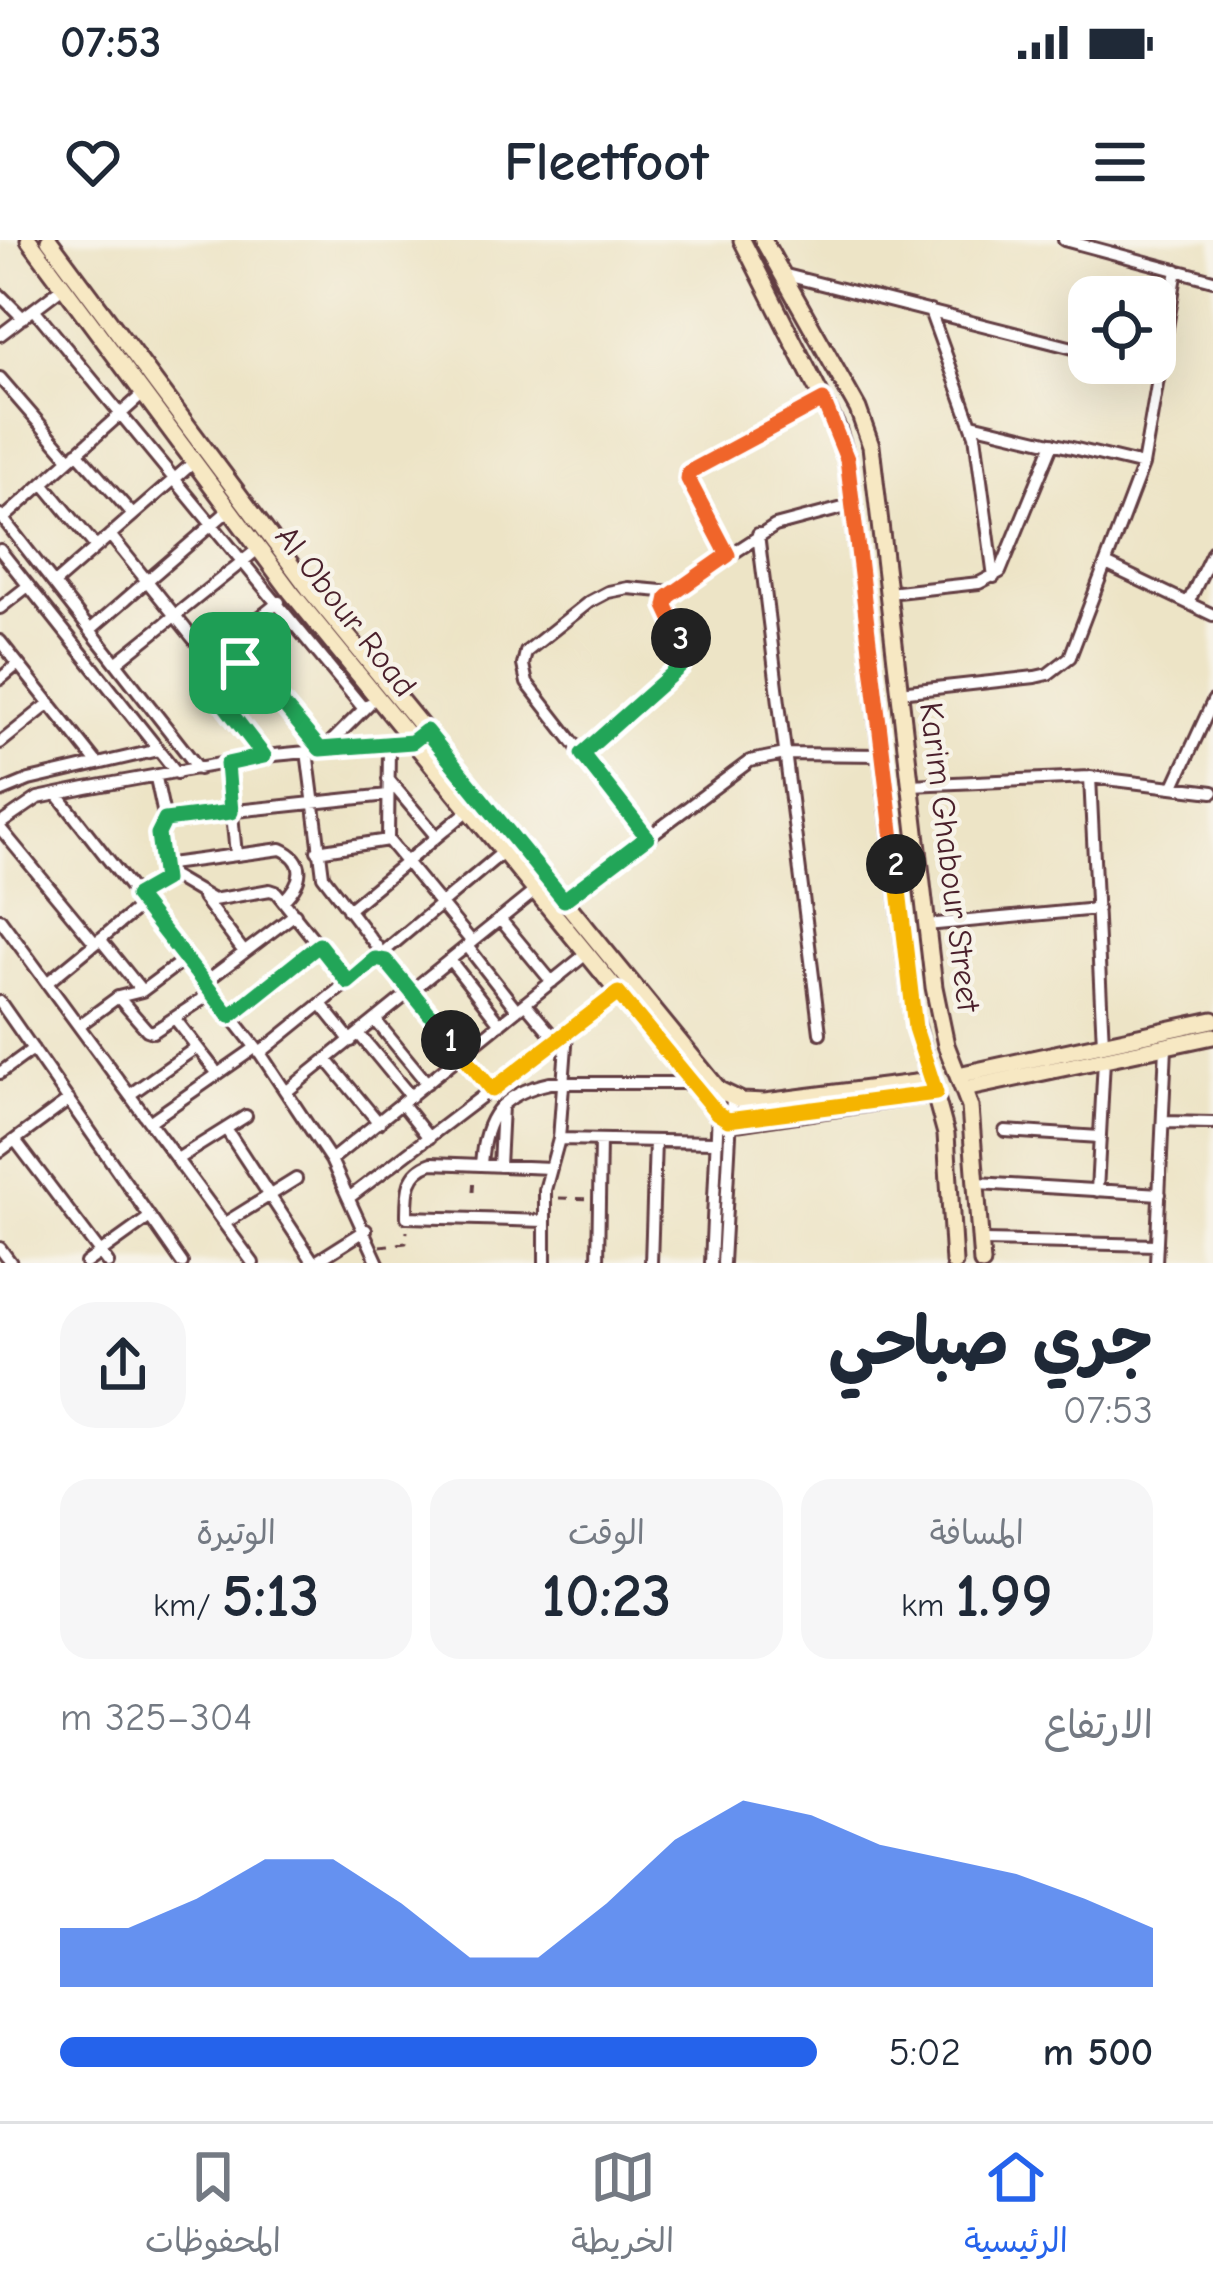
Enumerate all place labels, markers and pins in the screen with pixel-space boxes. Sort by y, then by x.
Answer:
pin: 3 [651,608,711,668]
pin [189,612,291,714]
pin: 2 [866,834,926,894]
pin: 1 [421,1010,481,1070]

